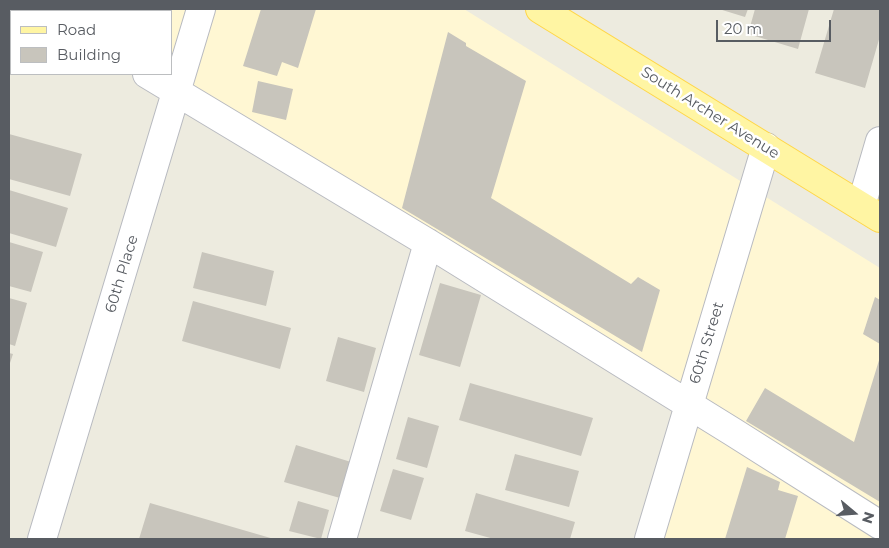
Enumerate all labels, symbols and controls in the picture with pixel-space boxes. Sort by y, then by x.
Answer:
legend [10,10,172,75]
scale bar [719,10,834,42]
text: 20 m [724,19,762,38]
text: Road [57,20,96,39]
text: Building [57,45,121,64]
street label: South Archer Avenue [638,63,782,163]
street label: 60th Place [102,233,142,315]
street label: 60th Street [686,300,728,386]
north arrow [829,488,879,538]
text: N [858,509,879,526]

